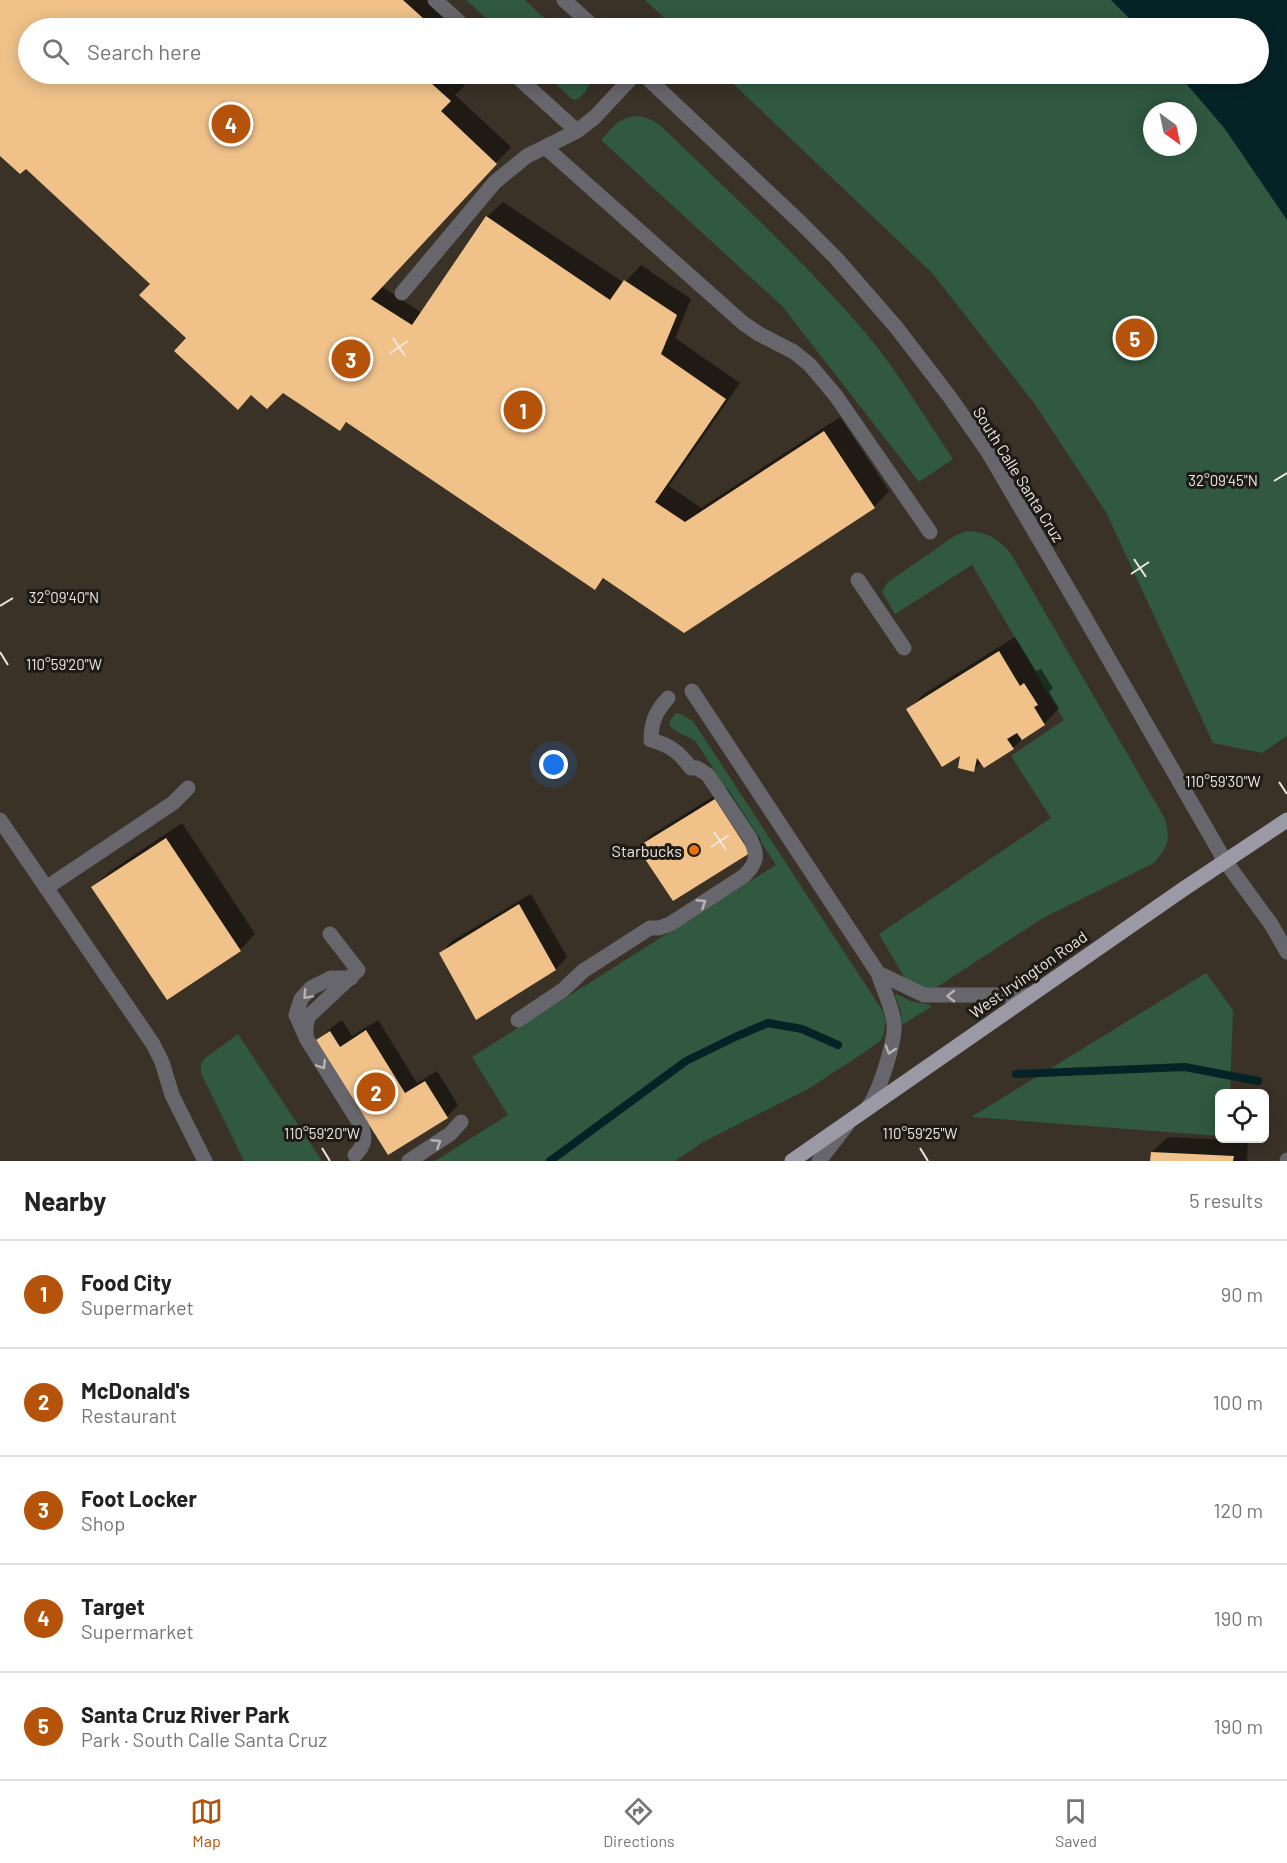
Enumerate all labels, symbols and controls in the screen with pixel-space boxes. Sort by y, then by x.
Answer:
search box [18,18,1269,84]
icon: search [39,35,72,68]
text: Search here [87,38,201,64]
pin: 4 [212,102,250,146]
north arrow [1143,102,1197,156]
pin: 5 [1116,316,1154,360]
pin: 3 [332,336,370,382]
pin: 1 [504,388,542,432]
street label: South Calle Santa Cruz [970,403,1068,545]
text: 32°09'45"N [1188,471,1258,489]
text: 32°09'40"N [29,588,99,606]
text: 110°59'20"W [26,655,102,673]
your location [539,750,568,779]
text: 110°59'30"W [1185,772,1261,790]
place label: Starbucks [612,841,682,860]
marker: Starbucks [687,843,701,857]
one-way arrow [695,900,706,911]
street label: West Irvington Road [966,926,1090,1022]
one-way arrow [303,988,314,998]
one-way arrow [946,990,955,1002]
one-way arrow [885,1044,897,1054]
one-way arrow [315,1059,327,1069]
pin: 2 [356,1070,395,1114]
map controls [1215,1089,1269,1143]
button: locate [1215,1089,1269,1143]
text: 110°59'20"W [284,1124,360,1142]
text: 110°59'25"W [882,1124,958,1142]
one-way arrow [430,1139,441,1150]
text: Nearby [24,1185,106,1216]
text: 5 results [1189,1188,1263,1212]
text: Food City [81,1269,172,1295]
text: 1 [40,1282,47,1306]
text: 90 m [1221,1282,1263,1306]
text: Supermarket [81,1295,194,1319]
text: McDonald's [81,1377,190,1403]
text: 2 [38,1390,49,1414]
text: 100 m [1213,1390,1263,1414]
text: Restaurant [81,1403,177,1427]
text: Foot Locker [81,1485,197,1511]
text: 3 [38,1498,49,1522]
text: 120 m [1213,1498,1263,1522]
text: Shop [81,1511,125,1535]
text: Target [81,1593,145,1619]
text: 4 [37,1606,50,1630]
text: 190 m [1214,1606,1263,1630]
text: Supermarket [81,1619,194,1643]
text: Santa Cruz River Park [81,1701,290,1727]
text: 5 [38,1714,49,1738]
text: 190 m [1214,1714,1263,1738]
text: Park · South Calle Santa Cruz [81,1727,327,1751]
tab: Map [190,1795,223,1850]
tab: Directions [603,1795,675,1850]
tab: Saved [1055,1795,1097,1850]

